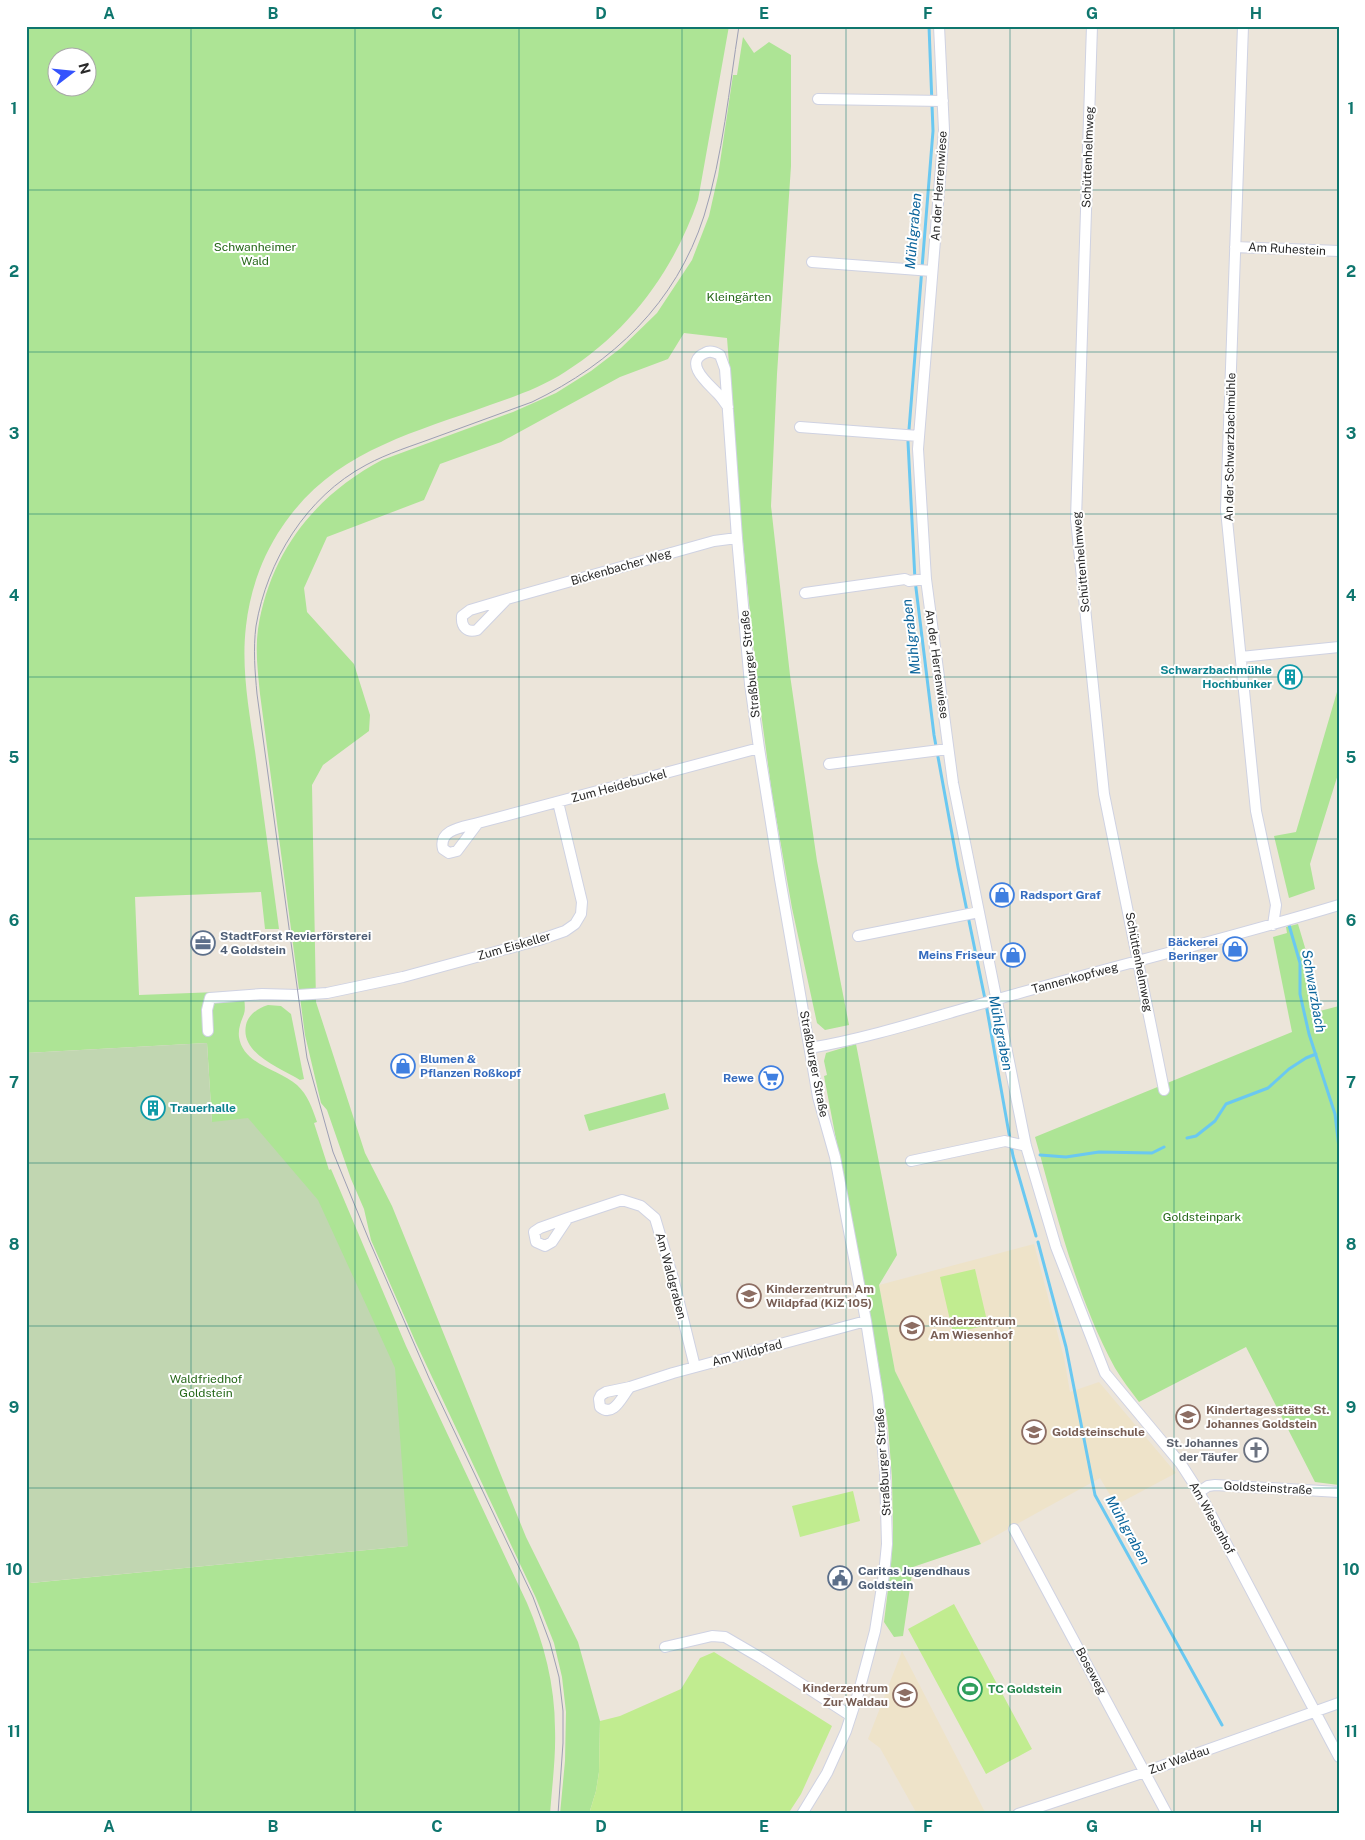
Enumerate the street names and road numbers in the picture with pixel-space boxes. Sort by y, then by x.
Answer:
street label: Schüttenhelmweg [1079,106,1097,208]
street label: An der Herrenwiese [928,130,950,242]
street label: Am Ruhestein [1248,240,1326,258]
street label: An der Schwarzbachmühle [1222,372,1238,522]
street label: Schüttenhelmweg [1070,511,1092,613]
street label: Bickenbacher Weg [569,546,673,588]
street label: An der Herrenwiese [922,608,952,720]
street label: Straßburger Straße [737,609,763,719]
street label: Zum Heidebuckel [570,766,669,805]
street label: Schüttenhelmweg [1122,911,1156,1013]
street label: Zum Eiskeller [476,929,553,963]
street label: Tannenkopfweg [1030,960,1120,996]
street label: Straßburger Straße [797,1009,831,1119]
street label: Am Waldgraben [653,1231,689,1321]
street label: Am Wildpfad [710,1337,784,1369]
street label: Straßburger Straße [872,1407,894,1517]
street label: Am Wiesenhof [1186,1479,1238,1557]
street label: Goldsteinstraße [1223,1479,1313,1497]
street label: Boseweg [1073,1645,1109,1697]
street label: Zur Waldau [1147,1743,1211,1777]

